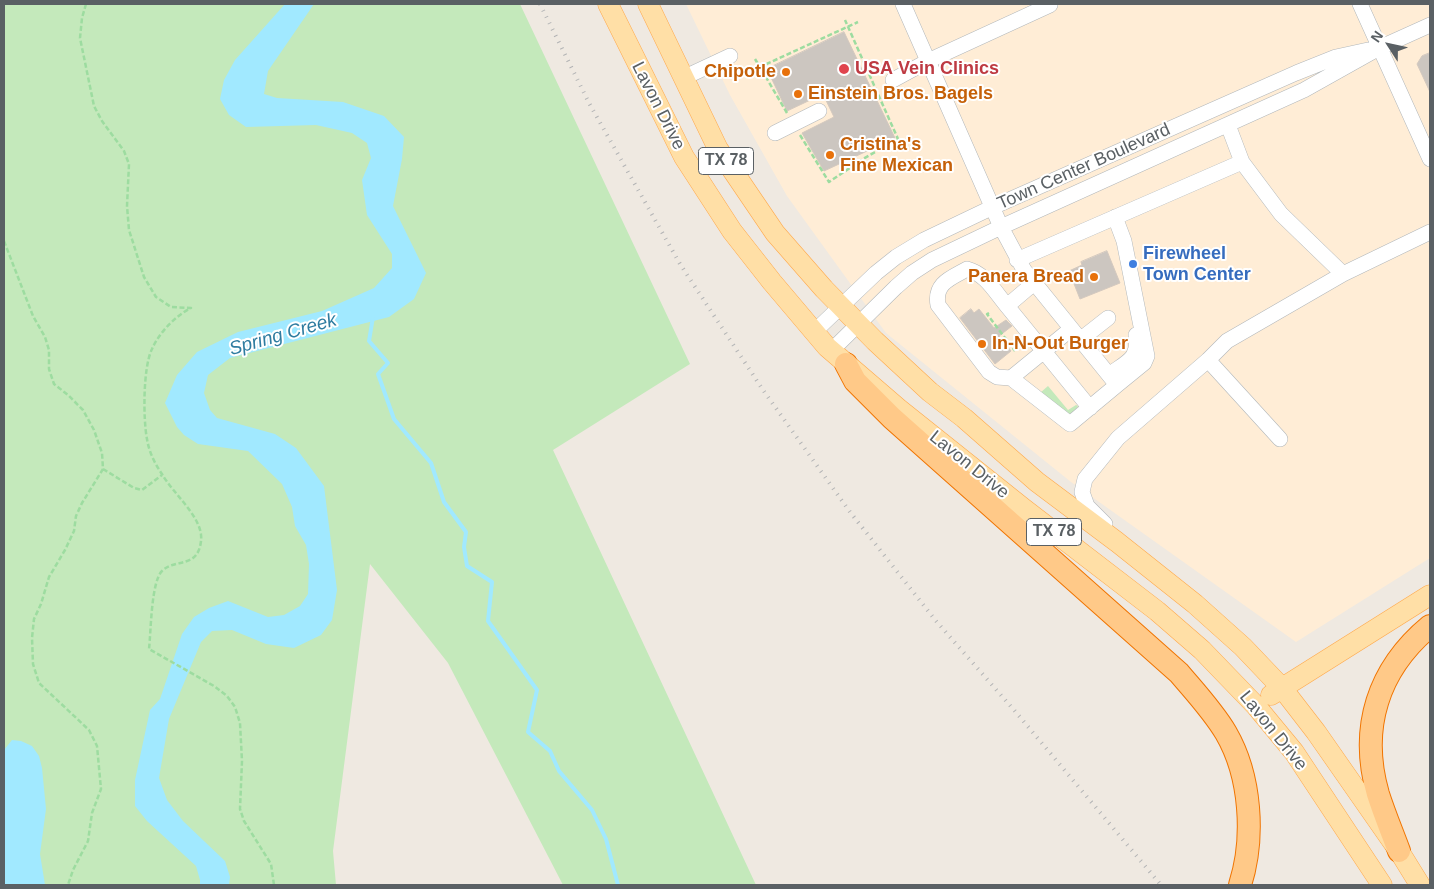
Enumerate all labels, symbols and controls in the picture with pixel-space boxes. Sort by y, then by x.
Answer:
north arrow [1364,20,1414,70]
text: N [1367,28,1386,45]
street label: Lavon Drive [627,58,689,154]
place label: USA Vein Clinics [855,58,999,80]
place label: Chipotle [704,61,776,83]
marker: USA Vein Clinics [837,62,851,76]
marker: Chipotle [780,66,792,78]
place label: Einstein Bros. Bagels [808,83,993,105]
marker: Einstein Bros. Bagels [792,88,804,100]
street label: Town Center Boulevard [994,119,1174,215]
place label: Cristina's Fine Mexican [840,134,953,176]
road number: TX 78 [698,148,754,175]
marker: Cristina's Fine Mexican [824,149,836,161]
place label: Firewheel Town Center [1143,243,1251,286]
marker: Firewheel Town Center [1127,258,1139,270]
place label: Panera Bread [968,266,1084,288]
marker: Panera Bread [1088,271,1100,283]
water label: Spring Creek [227,309,339,361]
place label: In-N-Out Burger [992,333,1128,355]
marker: In-N-Out Burger [976,338,988,350]
street label: Lavon Drive [925,426,1013,504]
road number: TX 78 [1026,518,1082,546]
street label: Lavon Drive [1234,687,1312,775]

